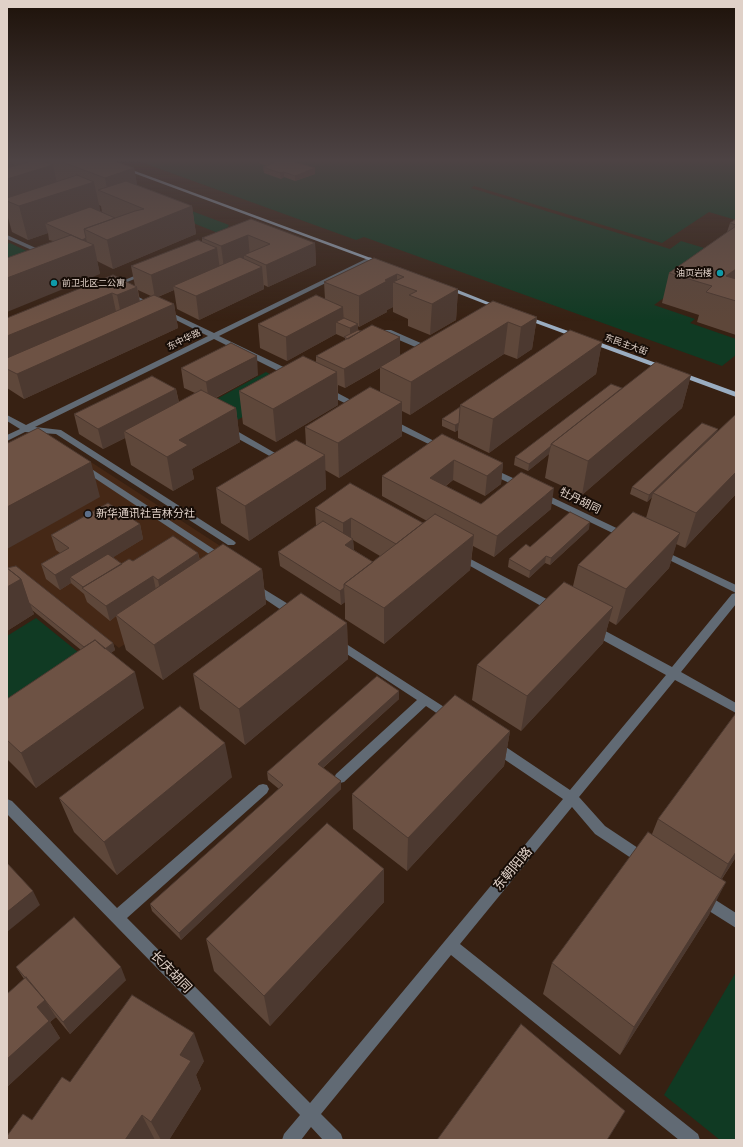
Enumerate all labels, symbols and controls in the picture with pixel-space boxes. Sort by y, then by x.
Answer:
place label: 油页岩楼 [676,268,712,278]
marker: 油页岩楼 [715,268,725,278]
marker: 前卫北区二公寓 [49,278,59,288]
place label: 前卫北区二公寓 [62,278,125,288]
street label: 东中华路 [165,327,203,353]
street label: 东民主大街 [603,332,649,358]
street label: 牡丹胡同 [557,485,603,517]
place label: 新华通讯社吉林分社 [96,507,195,521]
marker: 新华通讯社吉林分社 [83,509,93,519]
street label: 东朝阳路 [490,844,536,894]
street label: 长庆胡同 [147,948,195,996]

